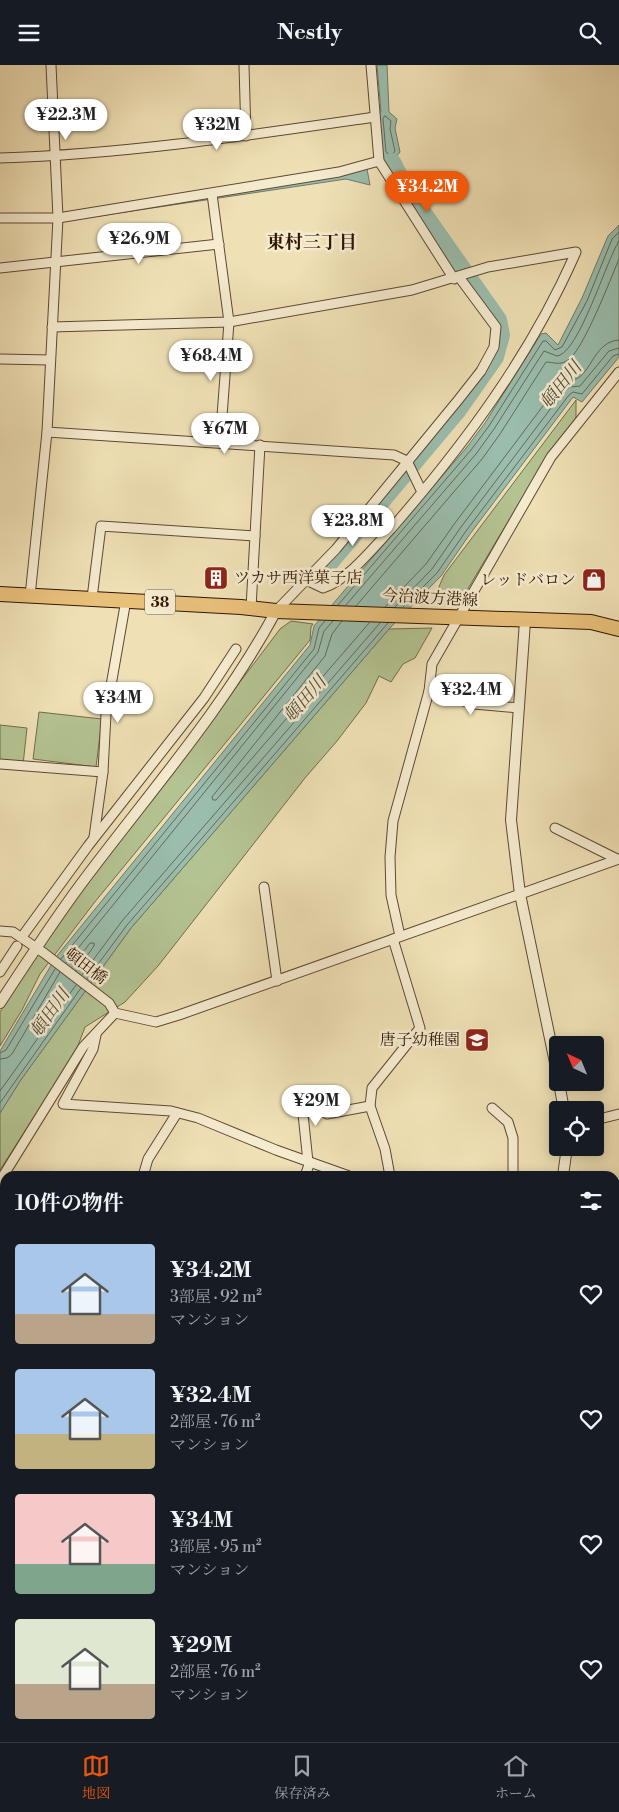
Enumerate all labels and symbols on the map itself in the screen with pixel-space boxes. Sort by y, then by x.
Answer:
pin: ¥22.3M [25,99,107,141]
pin: ¥32M [187,109,247,151]
pin: ¥34.2M [386,171,468,213]
pin: ¥26.9M [98,223,180,265]
district label: 東村三丁目 [267,231,357,254]
pin: ¥68.4M [170,339,252,382]
water label: 頓田川 [535,355,588,413]
pin: ¥67M [195,413,255,455]
pin: ¥23.8M [312,505,394,547]
building icon: ツカサ西洋菓子店 [203,565,229,591]
shop icon: レッドバロン [581,567,607,593]
place label: ツカサ西洋菓子店 [234,568,362,588]
place label: レッドバロン [480,570,576,590]
street label: 今治波方港線 [382,586,478,610]
road number: 38 [145,589,175,615]
water label: 頓田川 [279,670,333,727]
pin: ¥32.4M [430,673,512,716]
pin: ¥34M [88,681,148,724]
street label: 頓田橋 [61,943,111,989]
water label: 頓田川 [25,983,76,1042]
school or university icon: 唐子幼稚園 [464,1027,490,1053]
place label: 唐子幼稚園 [380,1030,460,1050]
north arrow [549,1036,604,1091]
pin: ¥29M [286,1085,346,1127]

